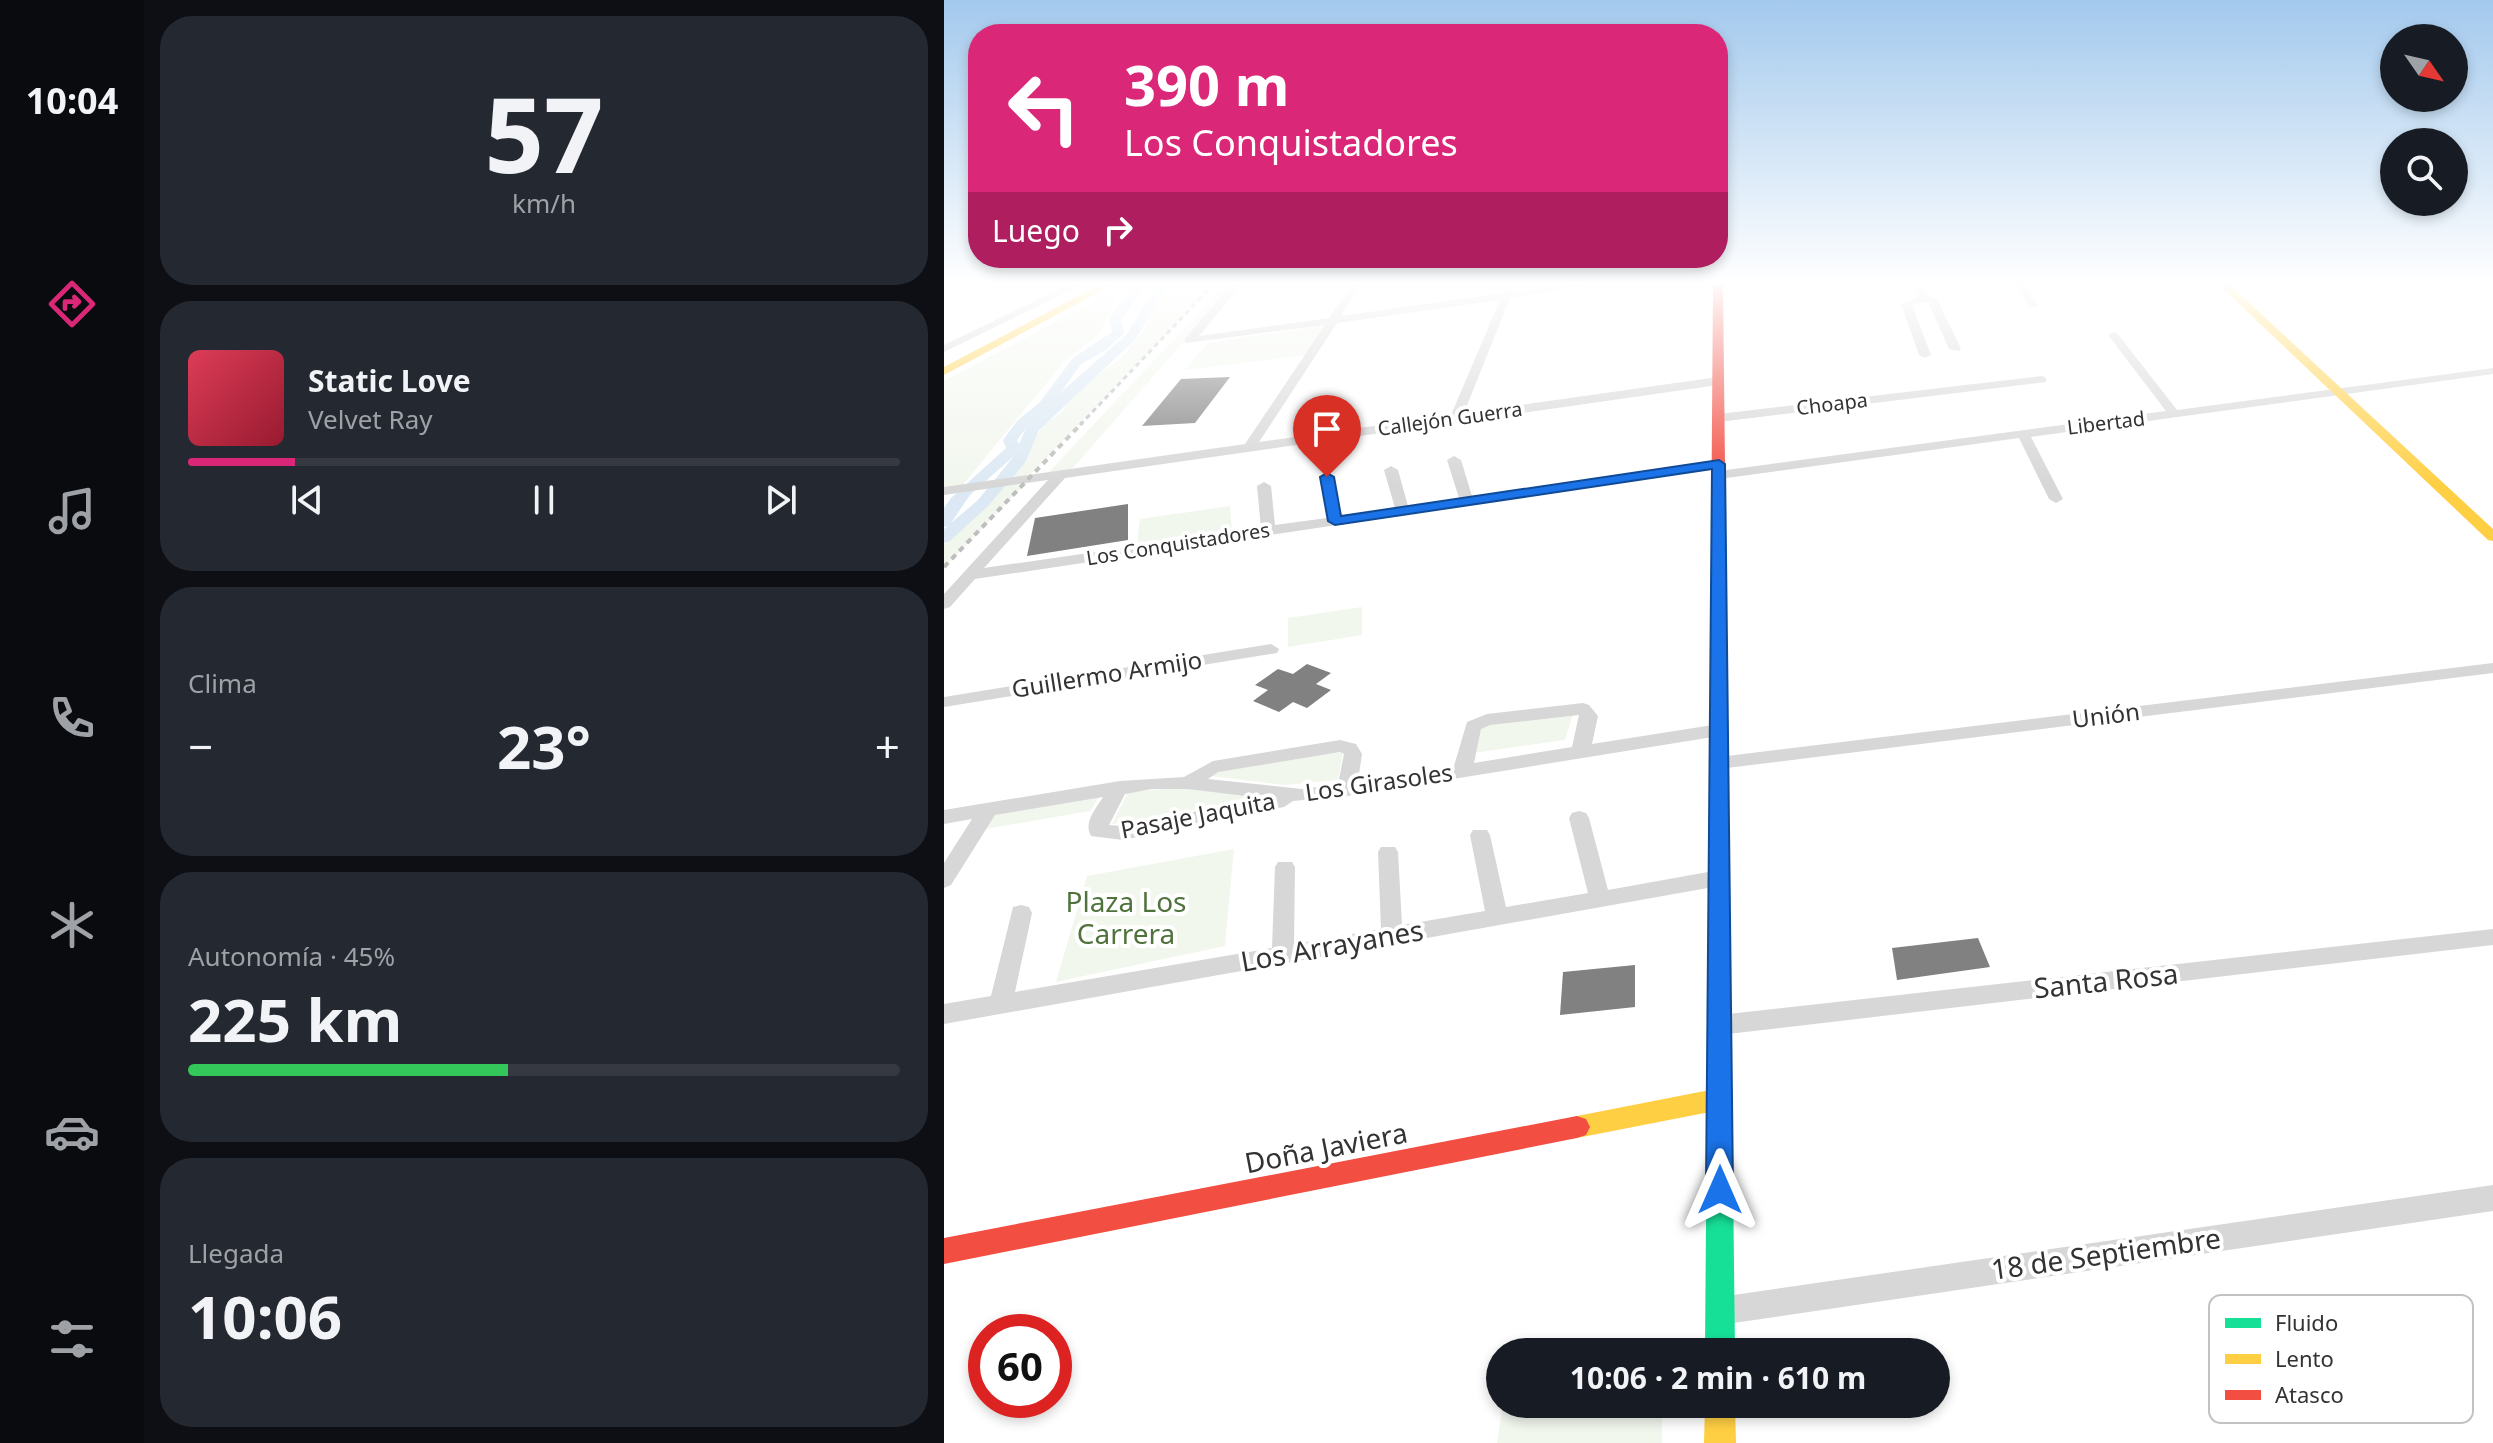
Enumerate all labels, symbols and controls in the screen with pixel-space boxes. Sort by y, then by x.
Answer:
north arrow [2380,24,2468,112]
map controls [2380,24,2468,216]
text: 390 m [1124,46,1289,122]
icon: left [992,56,1096,160]
text: 57 [485,62,603,203]
text: 10:04 [26,76,118,125]
text: Los Conquistadores [1124,118,1458,167]
button: search [2380,128,2468,216]
text: km/h [512,185,576,221]
icon: right [1096,208,1140,252]
text: Luego [992,210,1080,251]
icon: directions [44,276,100,332]
text: Static Love [308,360,471,401]
street label: Choapa [1795,386,1869,421]
pin [1293,395,1361,477]
street label: Callejón Guerra [1376,395,1524,442]
text: Velvet Ray [308,401,433,437]
street label: Libertad [2065,404,2146,441]
icon: arrive [1305,407,1349,451]
icon: previous [285,478,329,522]
icon: pause [522,478,566,522]
icon: next [759,478,803,522]
icon: music [44,483,100,539]
street label: Los Conquistadores [1084,516,1272,571]
street label: Guillermo Armijo [1009,642,1204,705]
text: Clima [188,665,257,701]
icon: phone [44,690,100,746]
street label: Unión [2070,694,2142,735]
text: 23° [497,705,591,787]
text: − [188,716,213,776]
text: + [875,716,900,776]
street label: Los Girasoles [1303,755,1455,808]
street label: Pasaje Jaquita [1118,783,1278,846]
park label: Plaza Los Carrera [1065,882,1187,952]
icon: climate [44,897,100,953]
street label: Los Arrayanes [1237,910,1426,980]
text: Autonomía · 45% [188,938,395,974]
street label: Santa Rosa [2032,954,2180,1006]
text: 225 km [188,978,402,1060]
icon: car [44,1104,100,1160]
street label: Doña Javiera [1241,1113,1410,1181]
position arrow [1678,1148,1762,1232]
street label: 18 de Septiembre [1989,1218,2223,1288]
text: Llegada [188,1235,284,1271]
text: 10:06 [188,1275,342,1357]
legend [2209,1295,2473,1423]
text: Fluido [2275,1307,2338,1337]
icon: filters [44,1311,100,1367]
speed limit sign: 60 [968,1314,1072,1418]
text: Lento [2275,1343,2334,1373]
text: 10:06 · 2 min · 610 m [1570,1357,1866,1398]
text: Atasco [2275,1379,2344,1409]

